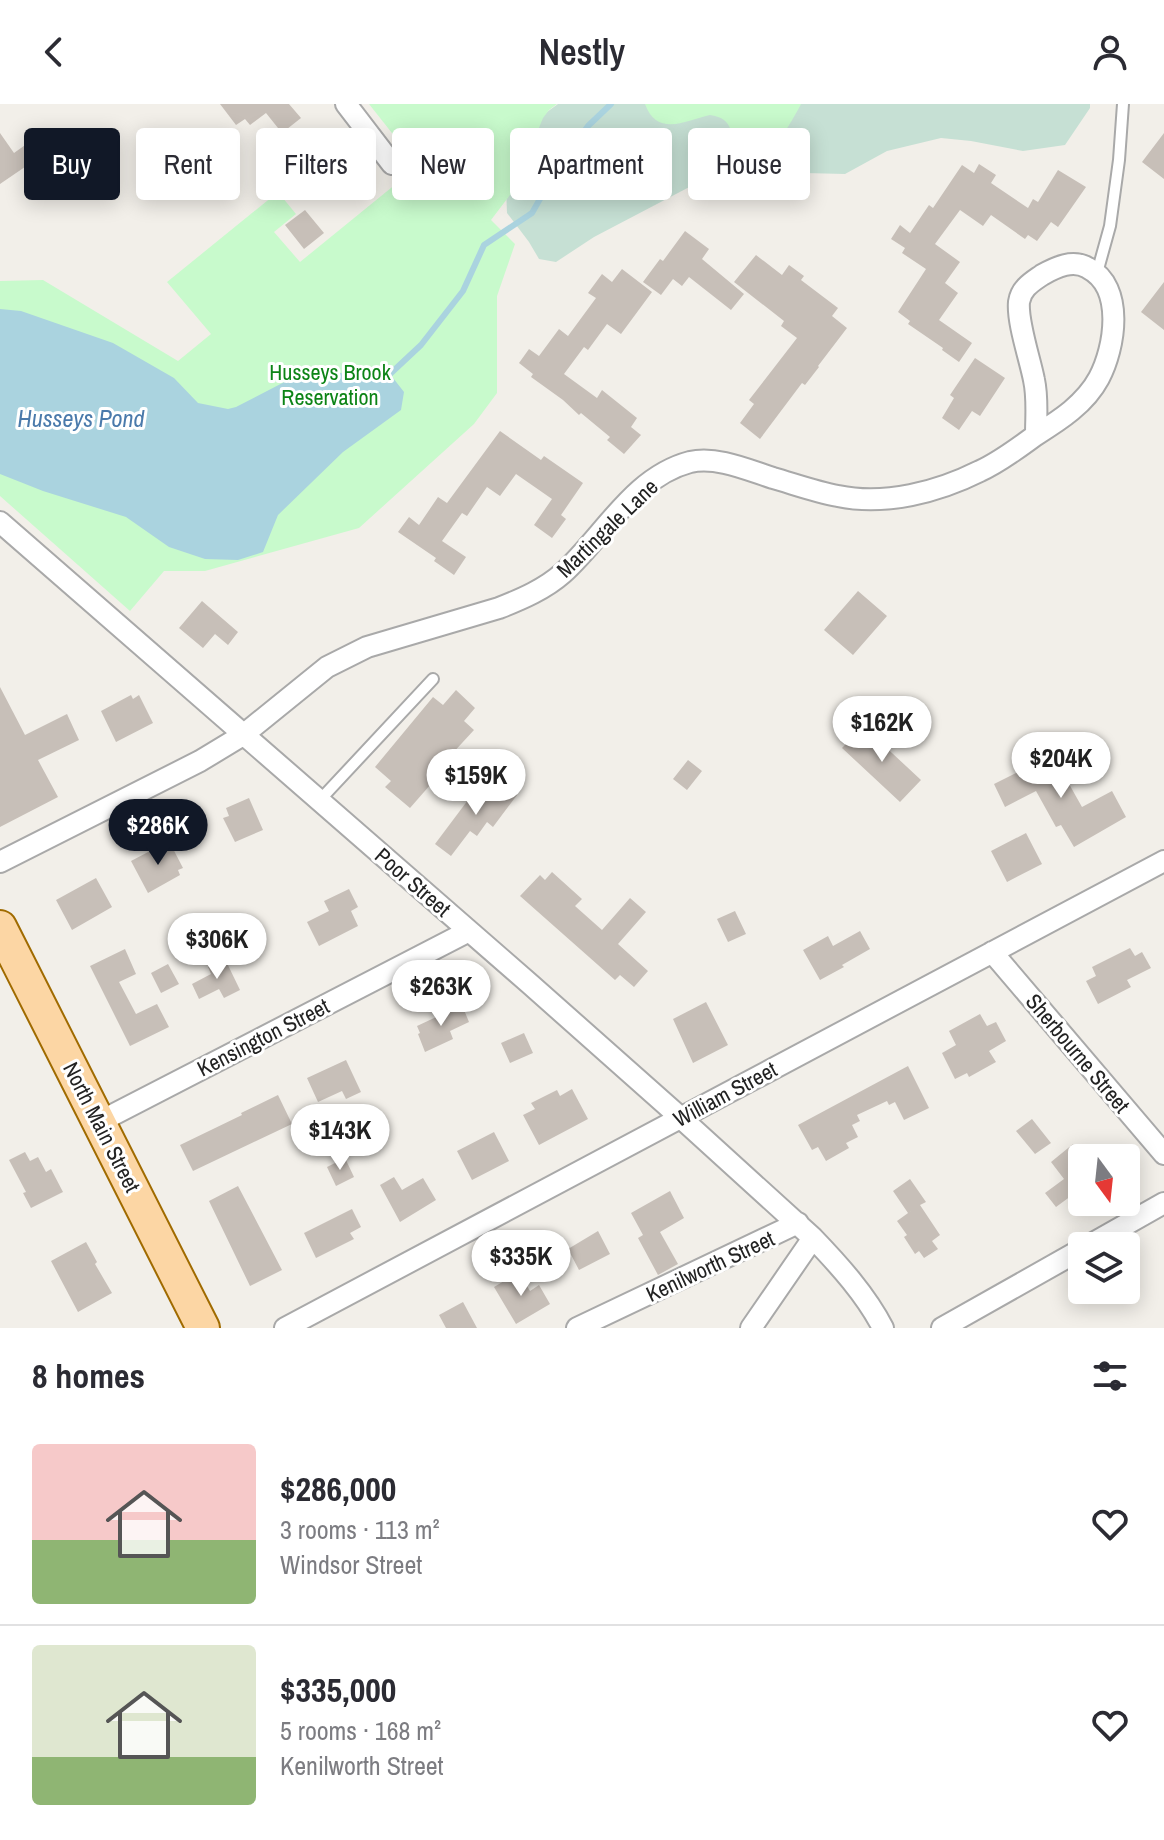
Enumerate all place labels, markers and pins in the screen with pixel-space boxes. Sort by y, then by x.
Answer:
pin: $162K [826,696,938,764]
pin: $204K [1005,732,1117,800]
pin: $159K [420,749,532,817]
pin: $286K [102,799,214,867]
pin: $306K [161,913,273,981]
pin: $263K [385,960,497,1028]
pin: $143K [284,1104,396,1172]
pin: $335K [465,1230,577,1298]

